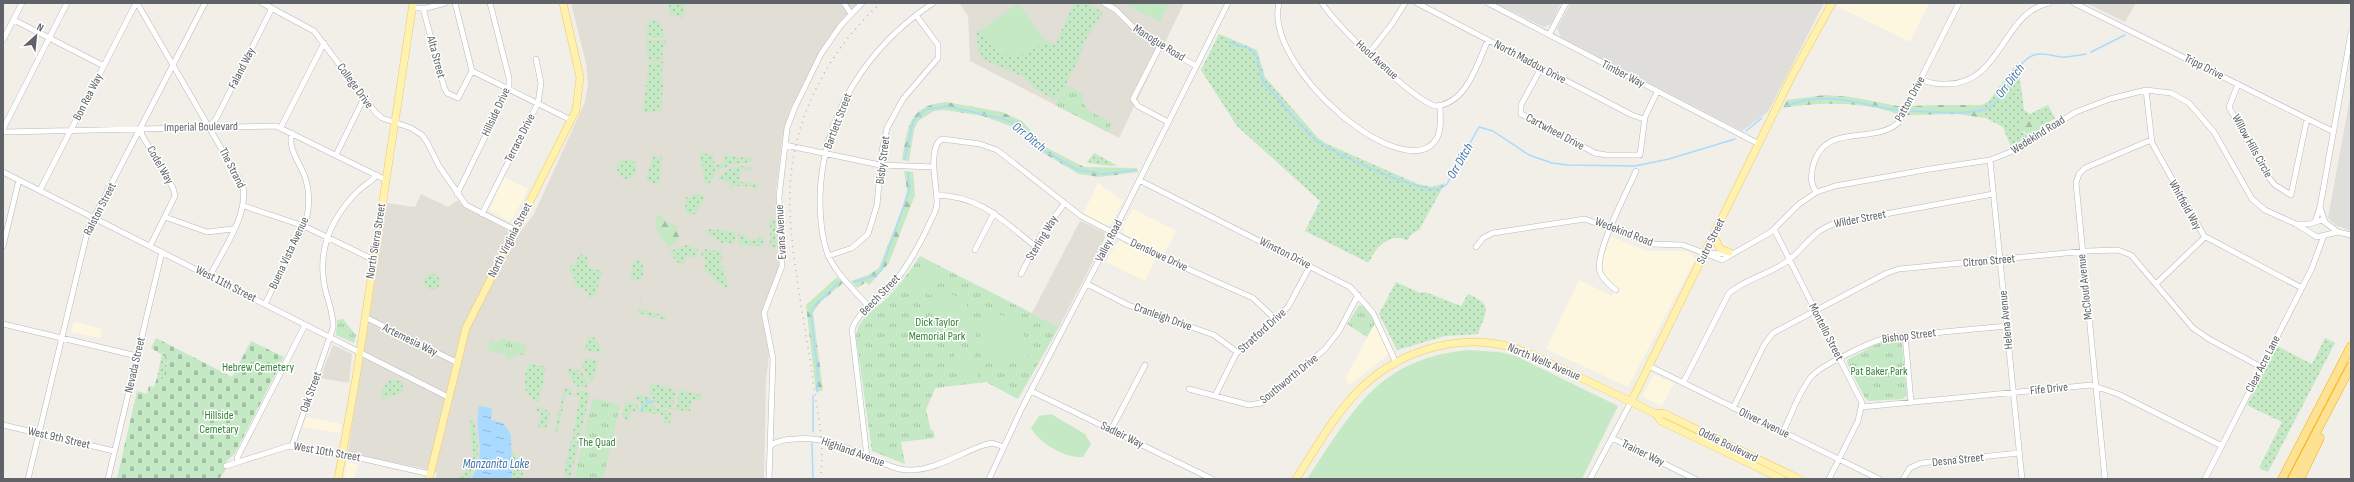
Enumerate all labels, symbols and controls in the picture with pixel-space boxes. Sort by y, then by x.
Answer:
north arrow [16,16,56,56]
text: N [35,20,46,35]
street label: Manogue Road [1130,21,1188,65]
street label: Alta Street [423,33,449,80]
street label: Hood Avenue [1353,37,1402,83]
street label: North Maddux Drive [1491,37,1569,87]
street label: Faland Way [225,44,259,91]
street label: Tripp Drive [2182,51,2226,83]
street label: Timber Way [1599,57,1648,91]
street label: College Drive [334,60,377,112]
water label: Orr Ditch [1992,60,2028,101]
street label: Bon Rea Way [70,71,106,123]
street label: Patton Drive [1891,73,1929,124]
street label: Hillside Drive [478,85,514,139]
street label: Bartlett Street [820,91,856,151]
street label: Cartwheel Drive [1523,110,1587,154]
street label: Terrace Drive [501,111,539,165]
street label: Wedekind Road [2008,112,2068,158]
street label: Willow Hills Circle [2228,112,2276,181]
street label: Imperial Boulevard [164,119,238,135]
water label: Orr Ditch [1009,119,1049,156]
street label: Bisby Street [873,135,893,185]
water label: Orr Ditch [1443,140,1477,182]
street label: Codel Way [143,143,177,187]
street label: The Strand [215,145,249,191]
street label: Whitfield Way [2165,177,2205,233]
street label: Ralston Street [80,180,120,238]
street label: North Virginia Street [485,200,536,280]
street label: North Sierra Street [363,202,389,280]
street label: Evans Avenue [772,204,790,260]
street label: Wilder Street [1833,207,1888,231]
street label: Sterling Way [1023,212,1062,263]
street label: Buena Vista Avenue [266,214,312,292]
street label: Wedekind Road [1593,214,1655,250]
street label: Sutro Street [1693,215,1729,266]
street label: Valley Road [1092,217,1126,265]
street label: Winston Drive [1257,234,1314,272]
street label: Denslowe Drive [1128,235,1190,275]
street label: Citron Street [1962,251,2016,271]
street label: McCloud Avenue [2074,253,2096,321]
street label: West 11th Street [193,262,259,306]
street label: Beech Street [856,271,904,319]
street label: Helena Avenue [1995,290,2017,350]
street label: Cranleigh Drive [1132,300,1194,335]
street label: Montello Street [1805,301,1847,364]
street label: Stratford Drive [1235,305,1289,357]
park label: Dick Taylor Memorial Park [909,315,966,344]
street label: Artemesia Way [379,320,440,360]
street label: Bishop Street [1881,325,1937,347]
street label: Clear Acre Lane [2242,333,2284,395]
street label: Nevada Street [121,335,149,394]
street label: North Wells Avenue [1505,340,1583,384]
street label: Southworth Drive [1257,351,1321,407]
park label: Hebrew Cemetery [222,360,294,375]
park label: Pat Baker Park [1850,364,1908,379]
street label: Oak Street [297,369,325,414]
street label: Fife Drive [2029,380,2069,398]
street label: Oliver Avenue [1736,404,1792,442]
park label: Hillside Cemetary [199,408,239,437]
street label: Sadleir Way [1098,418,1146,452]
street label: West 9th Street [26,424,92,453]
street label: Oddie Boulevard [1696,424,1760,466]
street label: Highland Avenue [819,434,887,470]
park label: The Quad [578,435,616,450]
street label: Trainer Way [1619,436,1667,470]
street label: West 10th Street [292,439,362,465]
street label: Desna Street [1931,450,1985,470]
water label: Manzanita Lake [463,456,529,472]

